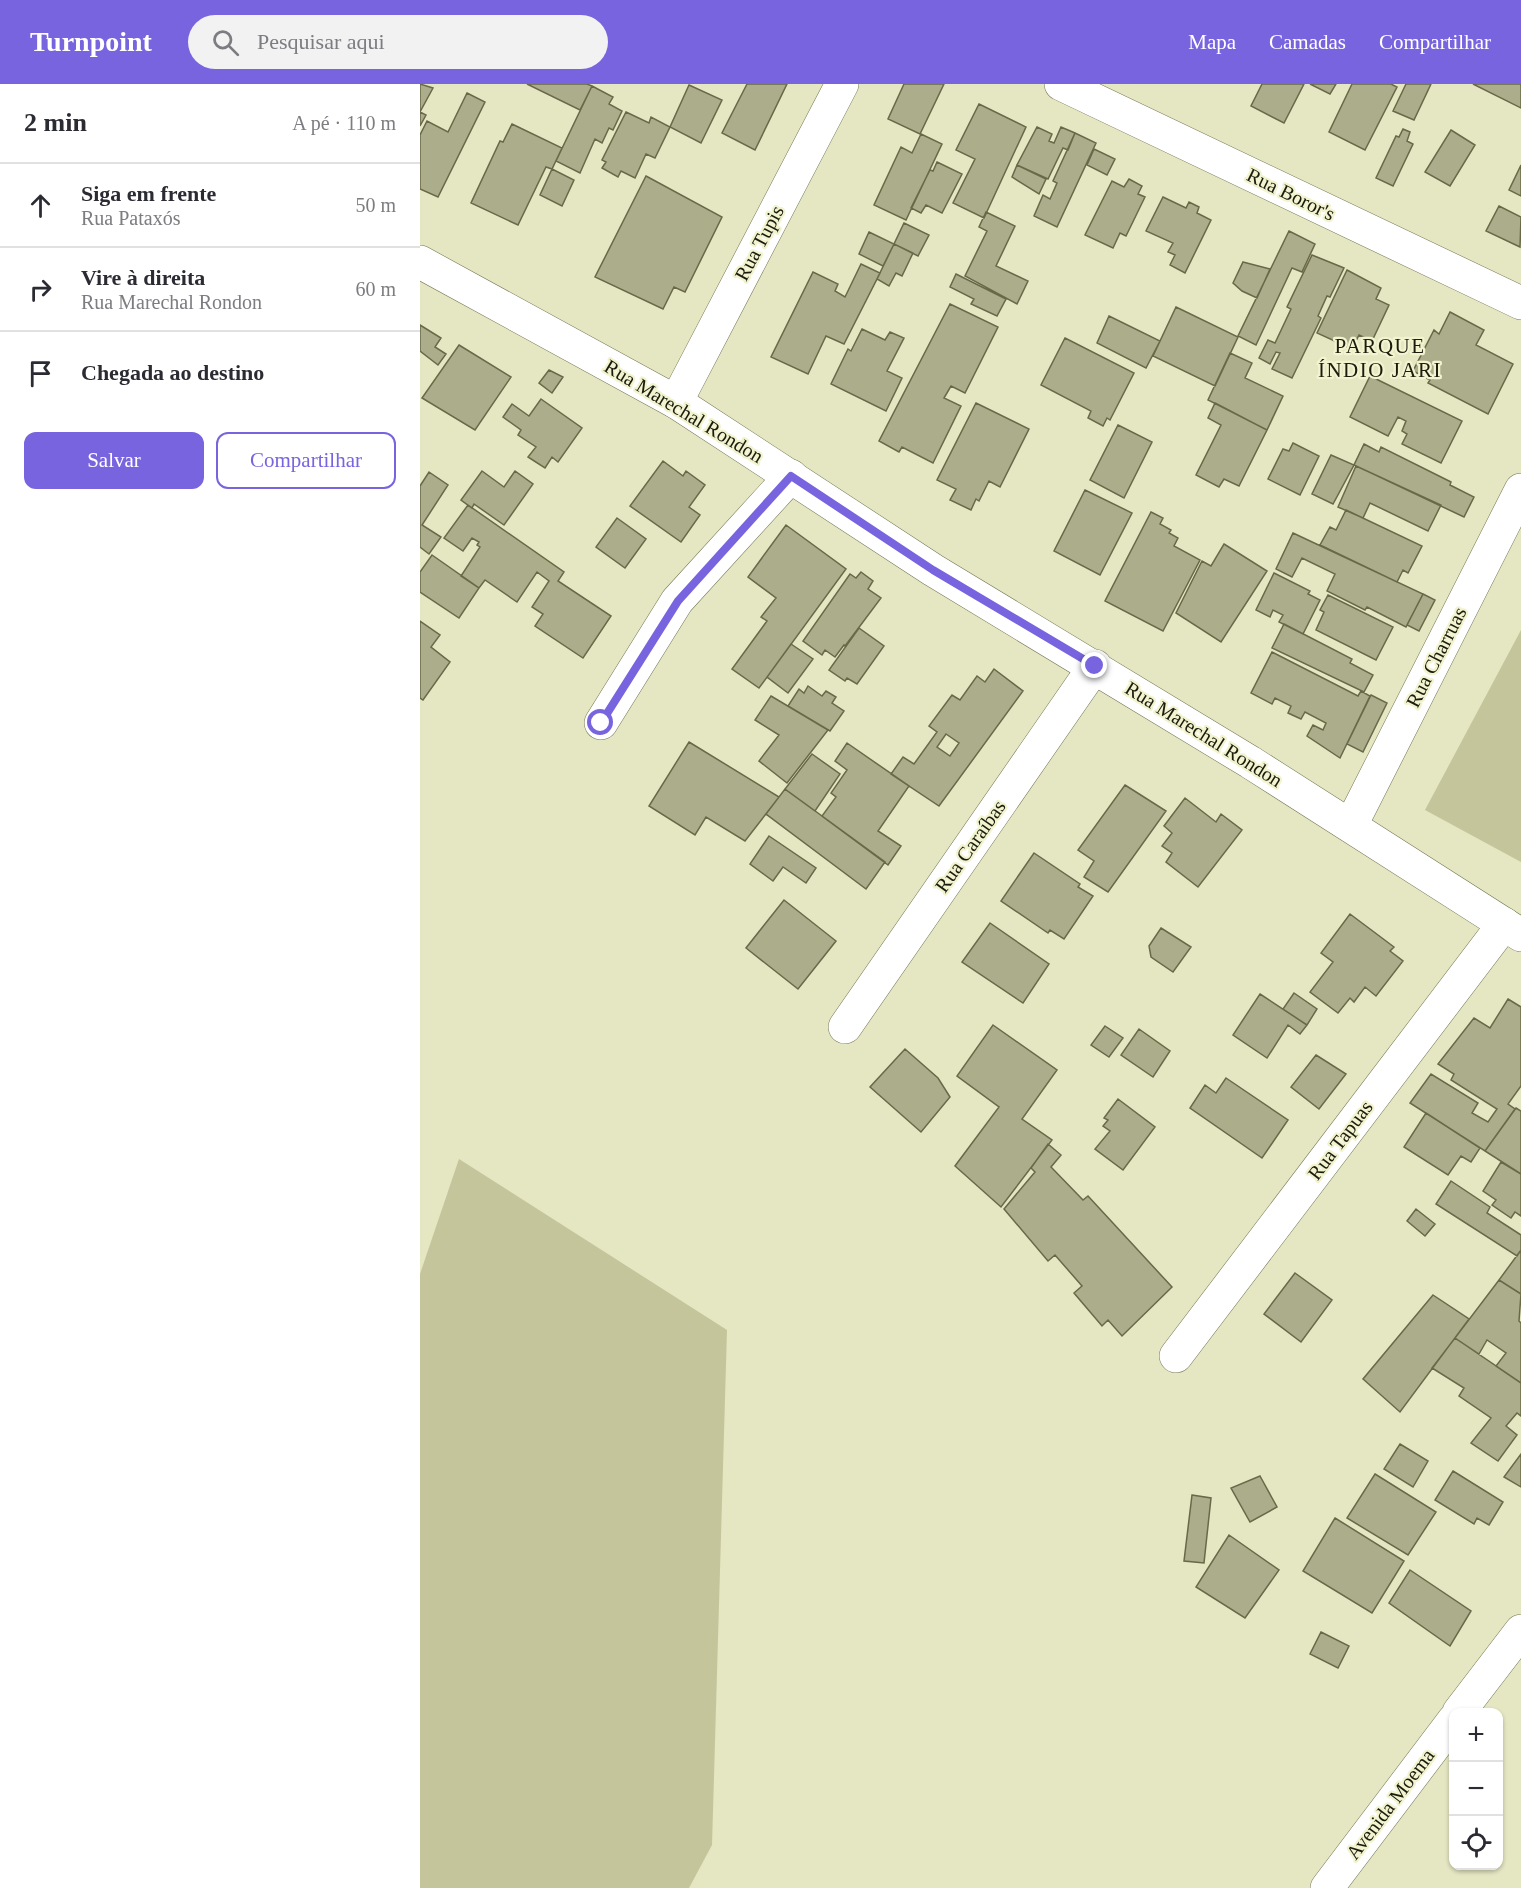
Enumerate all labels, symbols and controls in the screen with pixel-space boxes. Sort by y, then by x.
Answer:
search box [188,15,608,69]
text: Turnpoint [30,26,152,57]
icon: search [209,26,242,59]
text: Pesquisar aqui [257,29,385,54]
text: Mapa [1188,30,1236,54]
text: Camadas [1269,30,1346,54]
text: Compartilhar [1379,30,1491,54]
text: 2 min [24,108,87,137]
text: A pé · 110 m [292,112,396,134]
street label: Rua Boror's [1243,163,1339,225]
text: Siga em frente [81,181,216,206]
icon: ahead [24,189,57,222]
text: 50 m [355,194,396,216]
street label: Rua Tupis [730,202,789,285]
text: Rua Pataxós [81,207,180,229]
text: Vire à direita [81,265,205,290]
icon: right [24,273,57,306]
text: 60 m [355,278,396,300]
text: Rua Marechal Rondon [81,291,262,313]
district label: PARQUE ÍNDIO JARI [1318,334,1442,382]
street label: Rua Marechal Rondon [601,355,767,467]
icon: arrive [24,357,57,390]
text: Chegada ao destino [81,360,264,385]
button: Salvar [24,432,204,489]
button: Compartilhar [216,432,396,489]
street label: Rua Charruas [1401,603,1471,711]
route end [1081,652,1107,678]
street label: Rua Marechal Rondon [1121,677,1287,791]
route start [587,709,613,735]
street label: Rua Caraíbas [930,796,1010,896]
street label: Rua Tapuas [1303,1096,1378,1184]
map controls [1449,1708,1503,1870]
button: + [1449,1708,1503,1762]
street label: Avenida Moema [1341,1744,1439,1863]
button: − [1449,1762,1503,1816]
button: locate [1449,1816,1503,1870]

